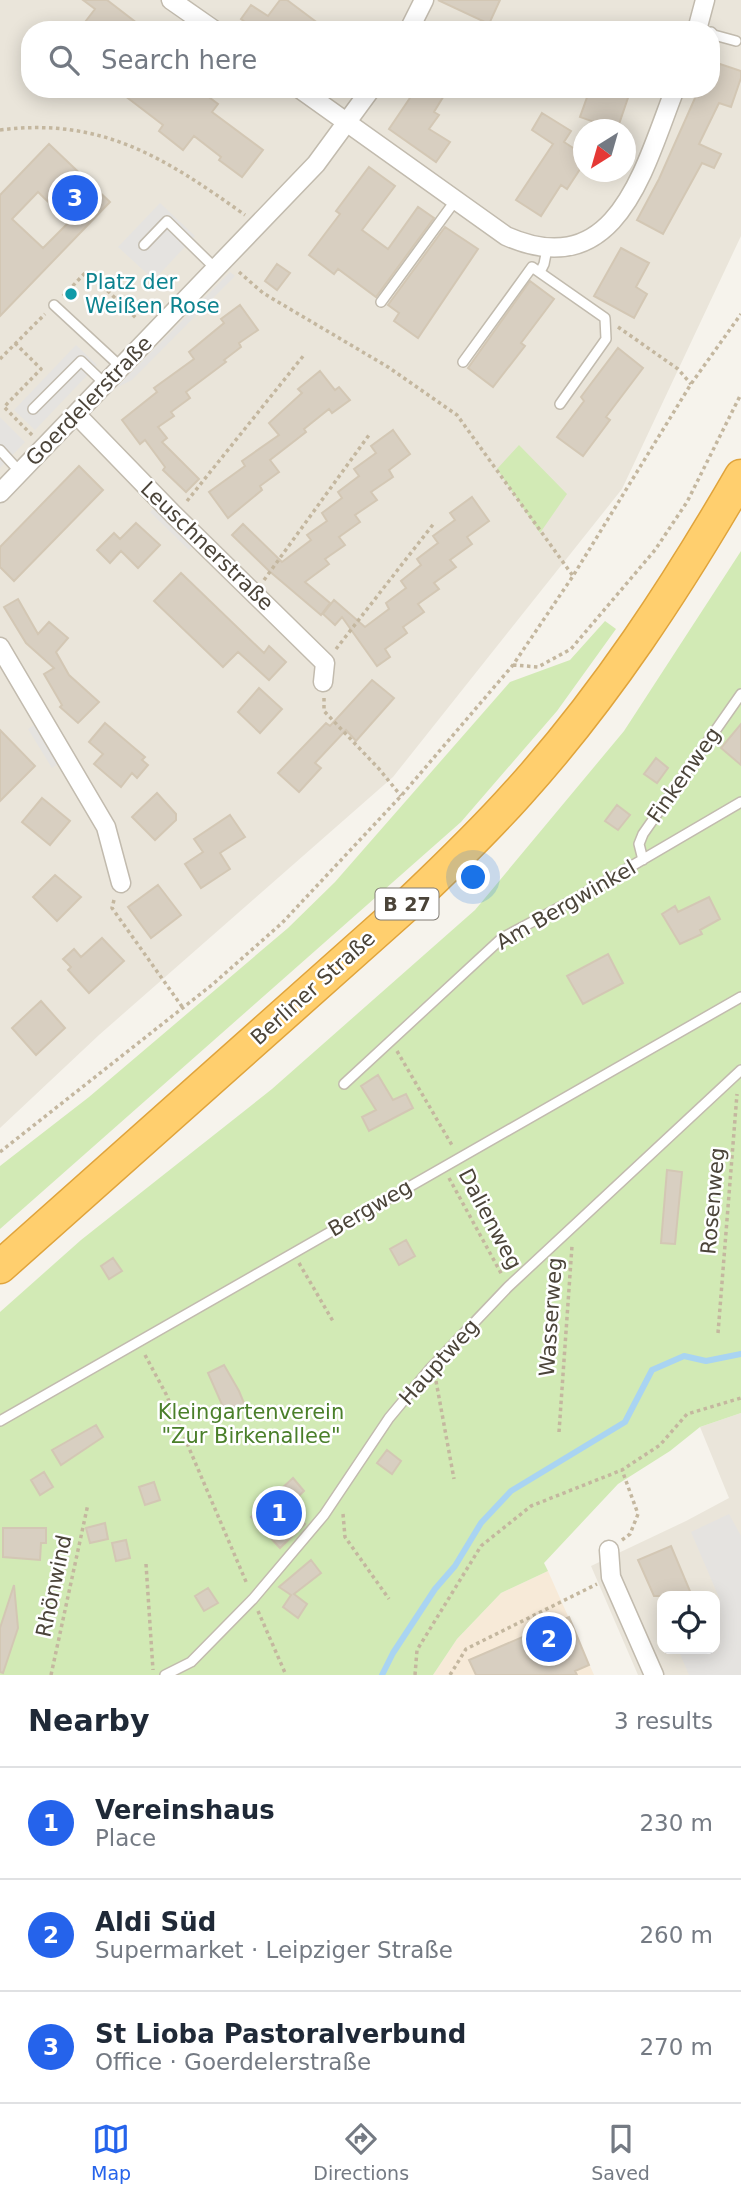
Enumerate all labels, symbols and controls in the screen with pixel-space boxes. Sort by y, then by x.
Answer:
search box [21,21,720,98]
icon: search [45,41,83,79]
text: Search here [101,45,257,75]
north arrow [573,119,636,182]
pin: 3 [52,172,98,224]
place label: Platz der Weißen Rose [85,270,220,318]
marker: Platz der Weißen Rose [63,286,79,302]
street label: Goerdelerstraße [21,331,157,471]
street label: Leuschnerstraße [136,477,278,615]
street label: Finkenweg [642,723,726,827]
street label: Am Bergwinkel [492,855,640,955]
your location [456,860,490,894]
road number: B 27 [376,888,438,920]
street label: Berliner Straße [246,926,380,1050]
street label: Rosenweg [696,1147,730,1255]
street label: Dalienweg [453,1165,527,1273]
street label: Bergweg [324,1175,416,1241]
street label: Wasserweg [535,1257,567,1377]
street label: Hauptweg [394,1314,484,1410]
park label: Kleingartenverein "Zur Birkenallee" [158,1400,344,1448]
pin: 1 [256,1487,302,1539]
street label: Rhönwind [31,1533,77,1639]
map controls [657,1591,720,1654]
button: locate [657,1591,720,1654]
pin: 2 [526,1613,572,1665]
text: Nearby [28,1703,150,1738]
text: 3 results [614,1708,713,1734]
text: Vereinshaus [95,1795,275,1825]
text: 1 [43,1810,59,1836]
text: 230 m [639,1810,713,1836]
text: Place [95,1825,156,1851]
text: Aldi Süd [95,1907,216,1937]
text: 2 [43,1922,59,1948]
text: 260 m [639,1922,713,1948]
text: Supermarket · Leipziger Straße [95,1937,453,1963]
text: St Lioba Pastoralverbund [95,2019,466,2049]
text: 3 [43,2034,59,2060]
text: 270 m [639,2034,713,2060]
text: Office · Goerdelerstraße [95,2049,371,2075]
tab: Map [91,2120,131,2184]
tab: Directions [313,2120,409,2184]
tab: Saved [591,2120,650,2184]

